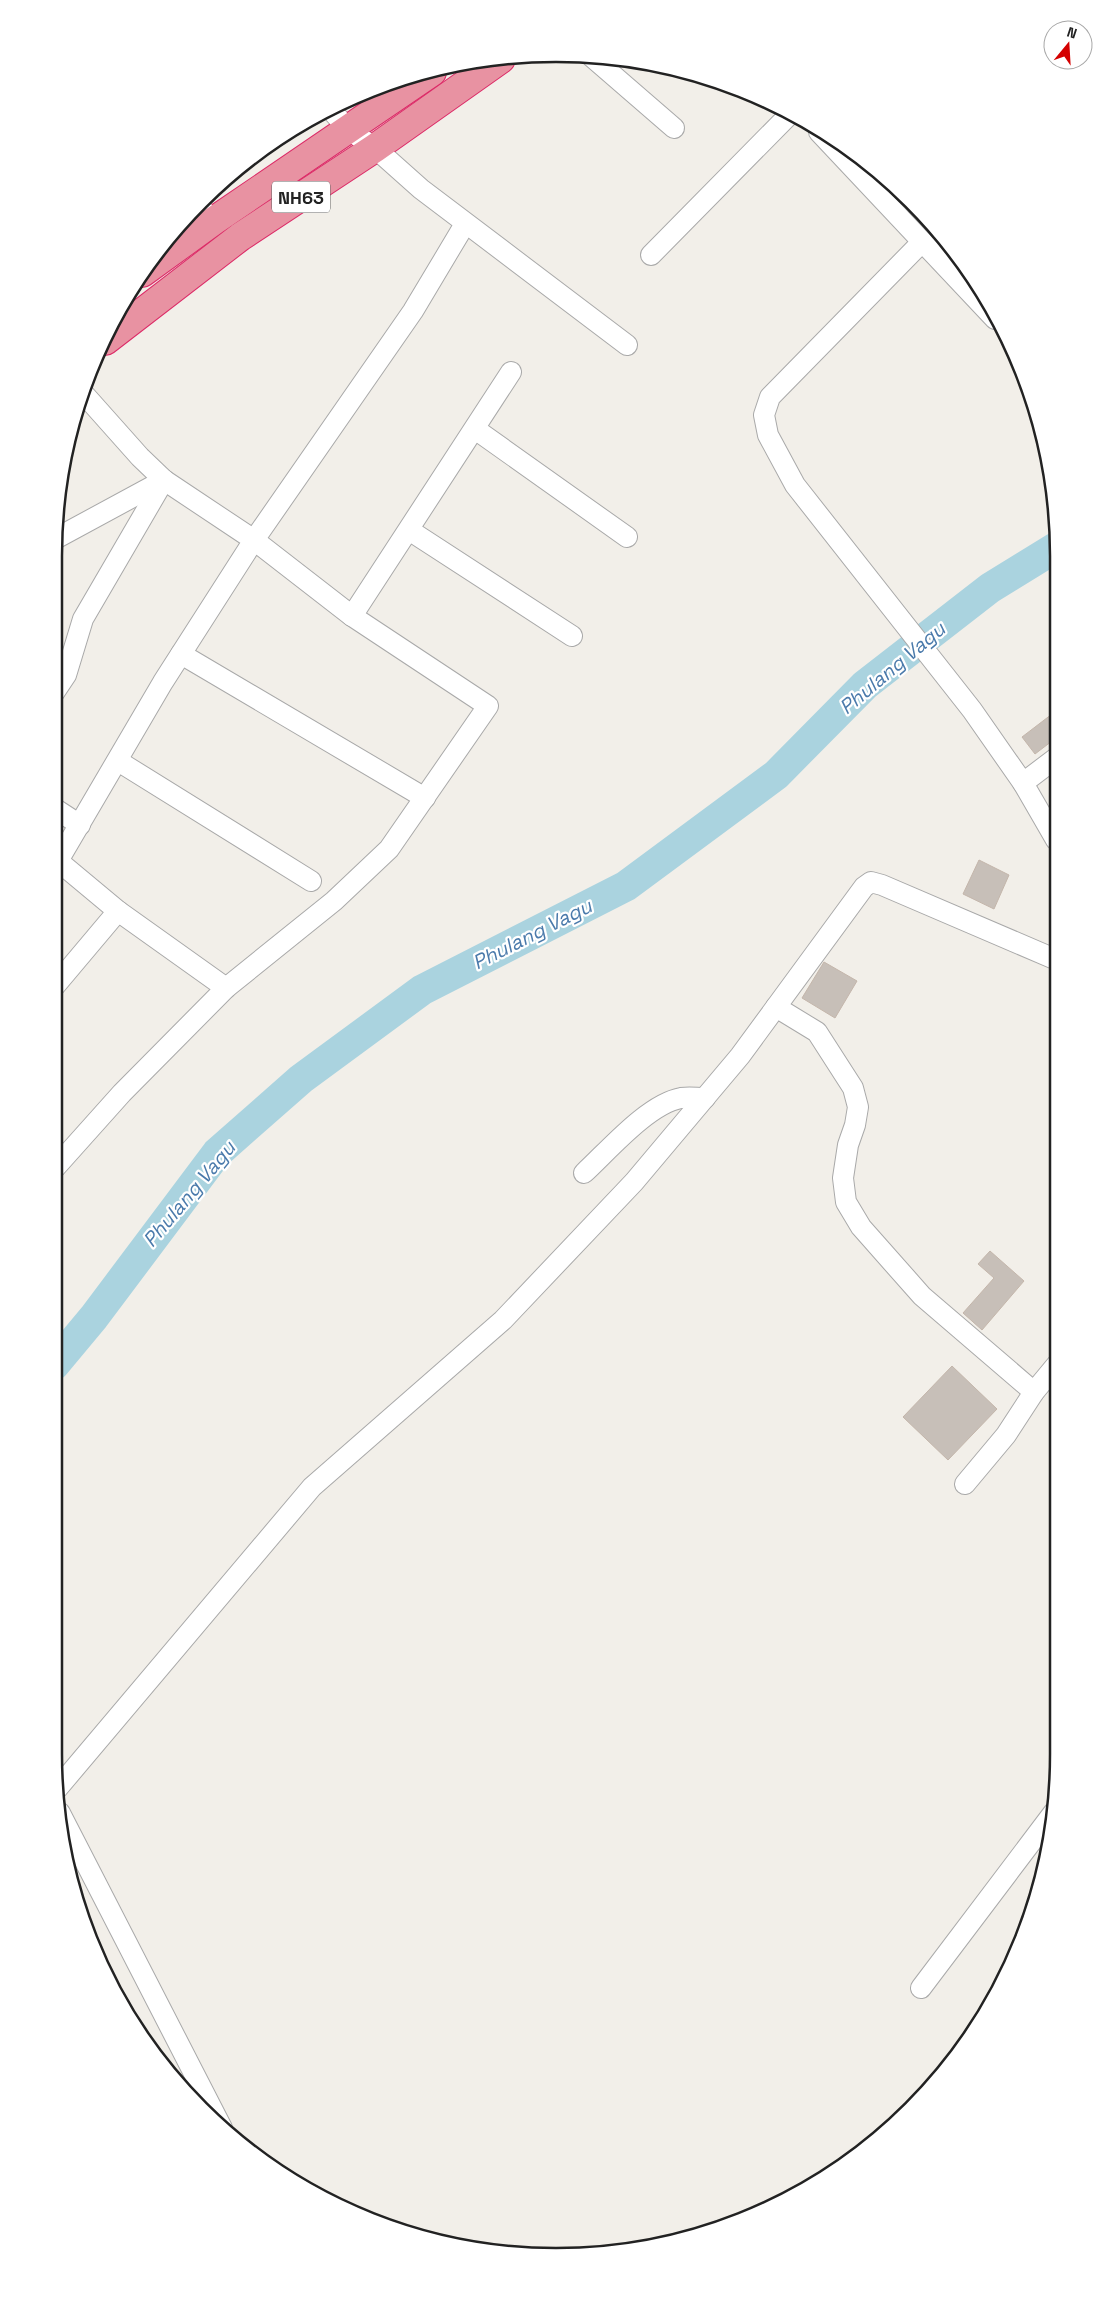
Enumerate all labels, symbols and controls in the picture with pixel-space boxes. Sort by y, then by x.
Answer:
north arrow [1043,20,1093,70]
text: N [1065,23,1079,43]
road number: NH63 [272,182,330,212]
water label: Phulang Vagu [834,615,952,720]
water label: Phulang Vagu [468,892,598,975]
water label: Phulang Vagu [137,1134,242,1252]

